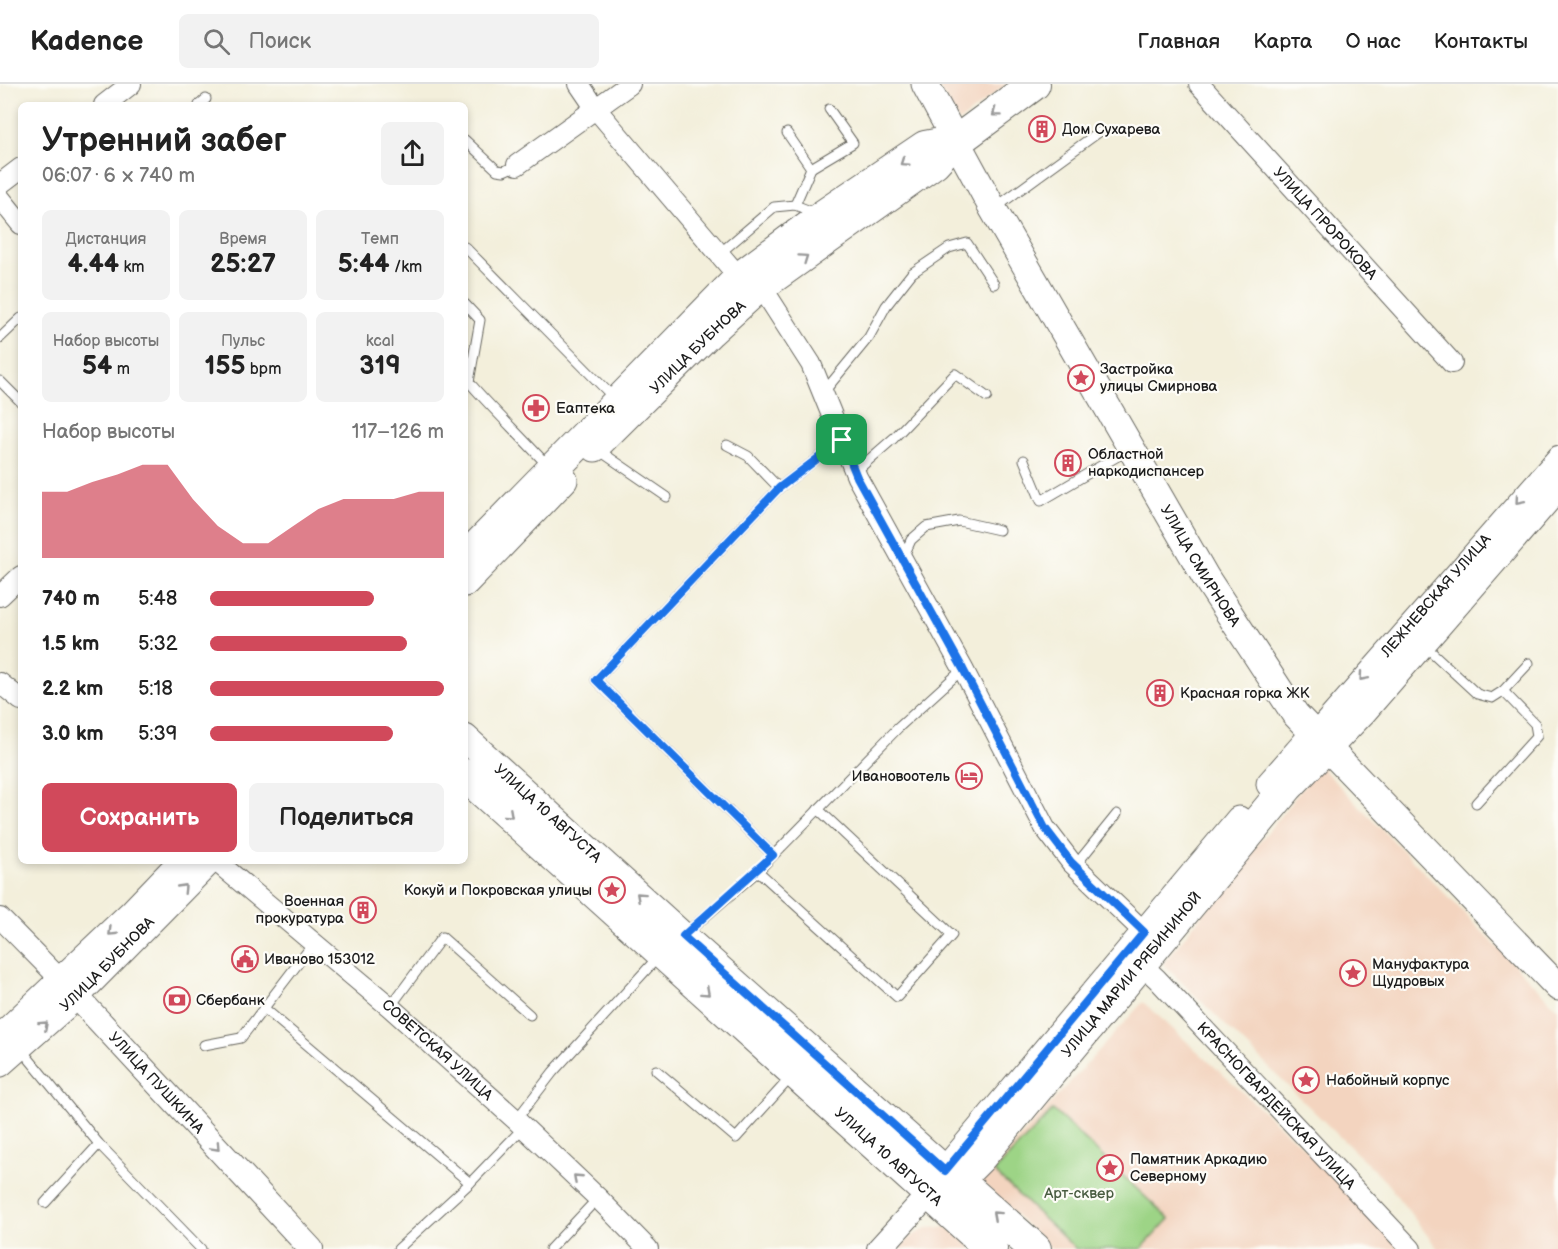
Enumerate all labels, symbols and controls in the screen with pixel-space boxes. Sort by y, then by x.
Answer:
search box [179,14,599,68]
text: Kadence [30,25,143,58]
icon: search [200,25,233,58]
text: Поиск [248,28,311,55]
text: Главная [1137,29,1220,54]
text: Карта [1253,29,1312,54]
text: О нас [1345,29,1401,54]
text: Контакты [1434,29,1528,54]
one-way arrow [991,105,1002,116]
building icon: Дом Сухарева [1027,114,1057,144]
place label: Дом Сухарева [1062,120,1161,139]
text: Утренний забег [42,121,287,161]
button: share [381,122,444,185]
one-way arrow [900,155,911,166]
street label: УЛИЦА ПРОРОКОВА [1269,163,1382,285]
text: 06:07 · 6 × 740 m [42,164,195,188]
text: Дистанция [66,230,146,249]
text: Время [219,230,267,249]
text: Темп [361,230,399,249]
text: 4.44 [67,249,119,280]
text: 25:27 [210,249,276,280]
text: 5:44 [338,249,390,280]
one-way arrow [797,254,808,265]
text: km [119,258,145,277]
text: /km [390,258,422,277]
street label: УЛИЦА БУБНОВА [646,296,751,398]
text: Набор высоты [53,332,159,351]
text: Пульс [221,332,265,351]
text: kcal [366,332,394,351]
text: 54 [82,351,112,382]
text: 155 [205,351,246,382]
text: 319 [359,351,401,382]
text: m [112,360,130,379]
text: bpm [246,360,281,379]
place label: Застройка улицы Смирнова [1100,360,1218,396]
place icon: Застройка улицы Смирнова [1066,363,1096,393]
pharmacy icon: Еаптека [521,393,551,423]
place label: Еаптека [556,399,615,418]
pin [816,414,867,465]
text: Набор высоты [42,420,175,444]
text: 117–126 m [352,420,444,444]
icon: arrive [825,423,858,456]
place label: Областной наркодиспансер [1088,445,1205,481]
building icon: Областной наркодиспансер [1053,448,1083,478]
one-way arrow [1515,493,1526,503]
street label: УЛИЦА СМИРНОВА [1156,502,1245,631]
street label: ЛЕЖНЕВСКАЯ УЛИЦА [1376,529,1496,662]
text: 740 m [42,587,100,611]
text: 5:48 [138,587,177,611]
text: 1.5 km [42,632,99,656]
text: 5:32 [138,632,178,656]
one-way arrow [1359,670,1370,681]
text: 2.2 km [42,677,103,701]
text: 5:18 [138,677,173,701]
building icon: Красная горка ЖК [1145,678,1175,708]
place label: Красная горка ЖК [1180,684,1310,703]
text: 3.0 km [42,722,103,746]
text: 5:39 [138,722,177,746]
street label: УЛИЦА 10 АВГУСТА [490,760,606,868]
hotel icon: Ивановоотель [954,761,984,791]
place label: Ивановоотель [851,767,951,786]
button: Сохранить [42,783,237,852]
button: Поделиться [249,783,444,852]
one-way arrow [502,807,512,818]
place icon: Кокуй и Покровская улицы [597,875,627,905]
place label: Кокуй и Покровская улицы [404,881,592,900]
one-way arrow [175,884,186,895]
street label: УЛИЦА МАРИИ РЯБИНИНОЙ [1058,888,1206,1061]
place label: Военная прокуратура [256,892,344,928]
one-way arrow [636,892,646,903]
building icon: Военная прокуратура [348,895,378,925]
street label: УЛИЦА БУБНОВА [56,912,159,1016]
one-way arrow [108,925,119,936]
public building icon: Иваново 153012 [230,944,260,974]
place label: Иваново 153012 [264,950,375,969]
place label: Мануфактура Щудровых [1372,955,1470,991]
place icon: Мануфактура Щудровых [1338,958,1368,988]
bank icon: Сбербанк [162,985,192,1015]
one-way arrow [700,985,710,996]
place label: Сбербанк [196,991,265,1010]
street label: СОВЕТСКАЯ УЛИЦА [378,995,497,1105]
street label: КРАСНОГВАРДЕЙСКАЯ УЛИЦА [1193,1019,1360,1194]
one-way arrow [38,1021,48,1032]
street label: УЛИЦА ПУШКИНА [104,1028,209,1138]
place icon: Набойный корпус [1291,1065,1321,1095]
place label: Набойный корпус [1326,1071,1450,1090]
street label: УЛИЦА 10 АВГУСТА [830,1104,946,1211]
one-way arrow [209,1140,220,1151]
place label: Памятник Аркадию Северному [1130,1150,1267,1186]
place icon: Памятник Аркадию Северному [1095,1153,1125,1183]
one-way arrow [573,1174,584,1185]
park label: Арт-сквер [1043,1184,1114,1203]
one-way arrow [992,1211,1003,1222]

